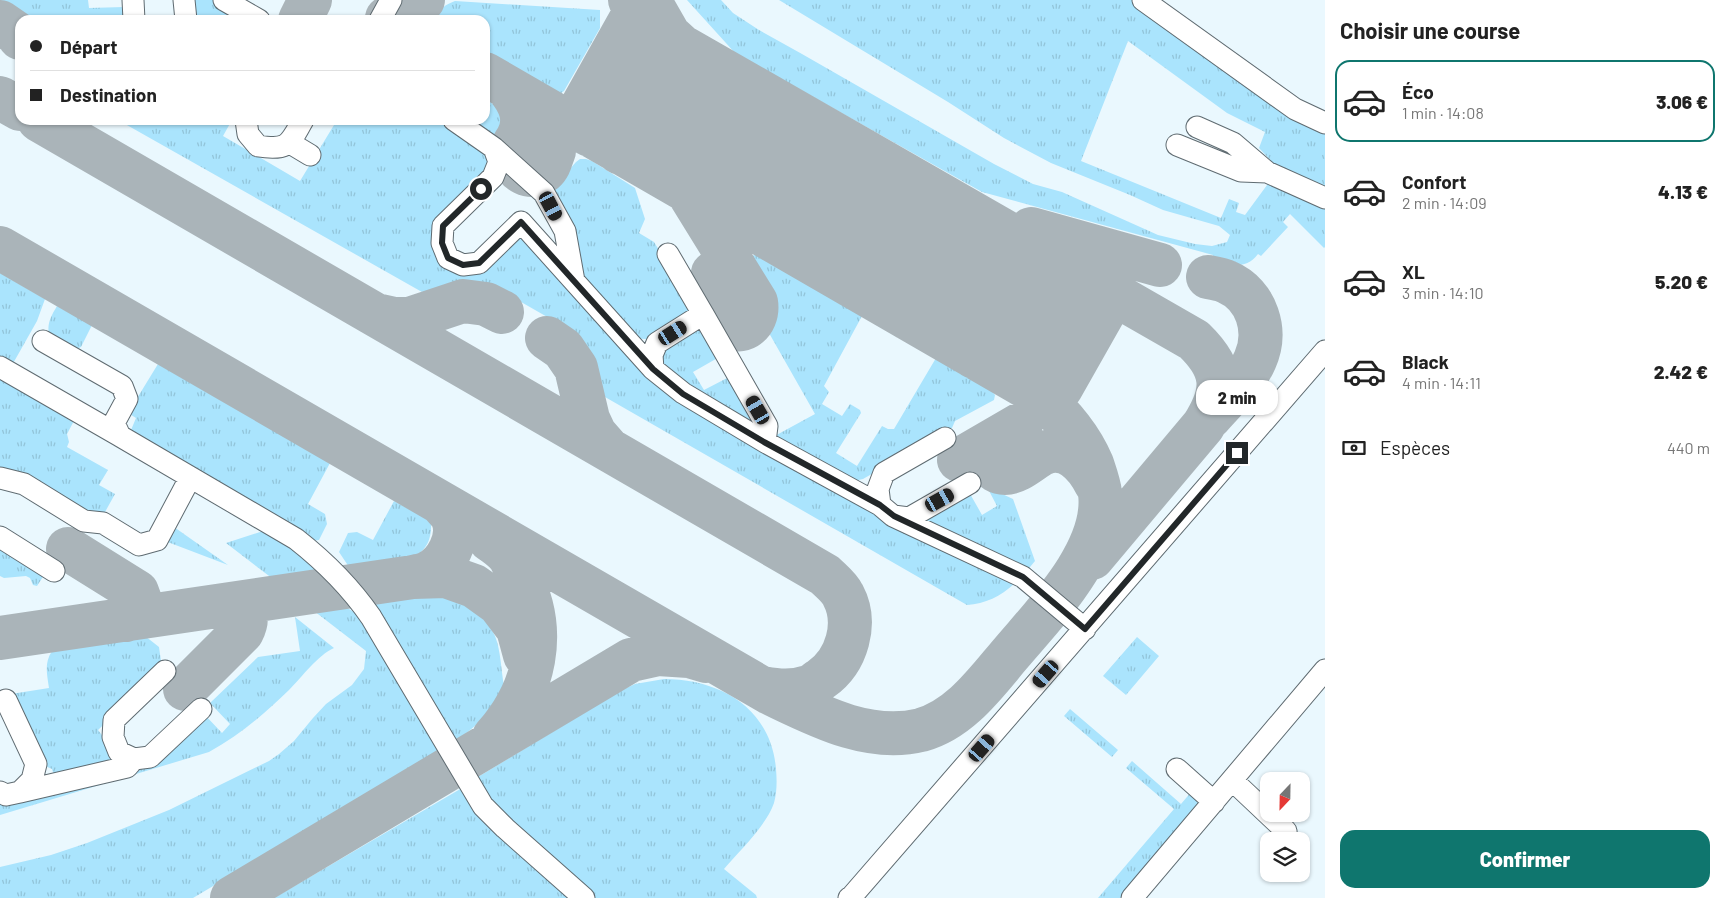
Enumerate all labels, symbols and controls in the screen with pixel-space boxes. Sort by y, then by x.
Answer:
text: Choisir une course [1340,17,1520,43]
text: Départ [60,35,118,58]
icon: car [1342,79,1387,124]
text: Éco [1402,80,1434,103]
text: Destination [60,83,157,106]
text: 3.06 € [1656,90,1708,113]
text: 1 min · 14:08 [1402,103,1484,122]
icon: car [1342,169,1387,214]
text: Confort [1402,170,1466,193]
route start [470,178,492,200]
text: 4.13 € [1658,180,1708,203]
car [537,189,564,223]
text: 2 min · 14:09 [1402,193,1487,212]
icon: car [1342,259,1387,304]
text: XL [1402,260,1425,283]
text: 5.20 € [1655,270,1708,293]
text: 3 min · 14:10 [1402,283,1484,302]
car [656,319,689,347]
icon: car [1342,349,1387,394]
text: Black [1402,350,1449,373]
text: 2.42 € [1654,360,1708,383]
text: 4 min · 14:11 [1402,373,1481,392]
callout: 2 min [1196,380,1278,416]
text: 2 min [1218,388,1256,407]
car [744,393,771,427]
icon: cash [1340,434,1368,462]
text: Espèces [1380,436,1450,459]
text: 440 m [1667,438,1710,457]
route end [1226,442,1248,464]
car [923,486,956,514]
car [1030,658,1061,690]
car [966,732,997,764]
north arrow [1260,772,1310,822]
map controls [1260,772,1310,882]
button: Confirmer [1340,830,1710,888]
button: layers [1260,832,1310,882]

